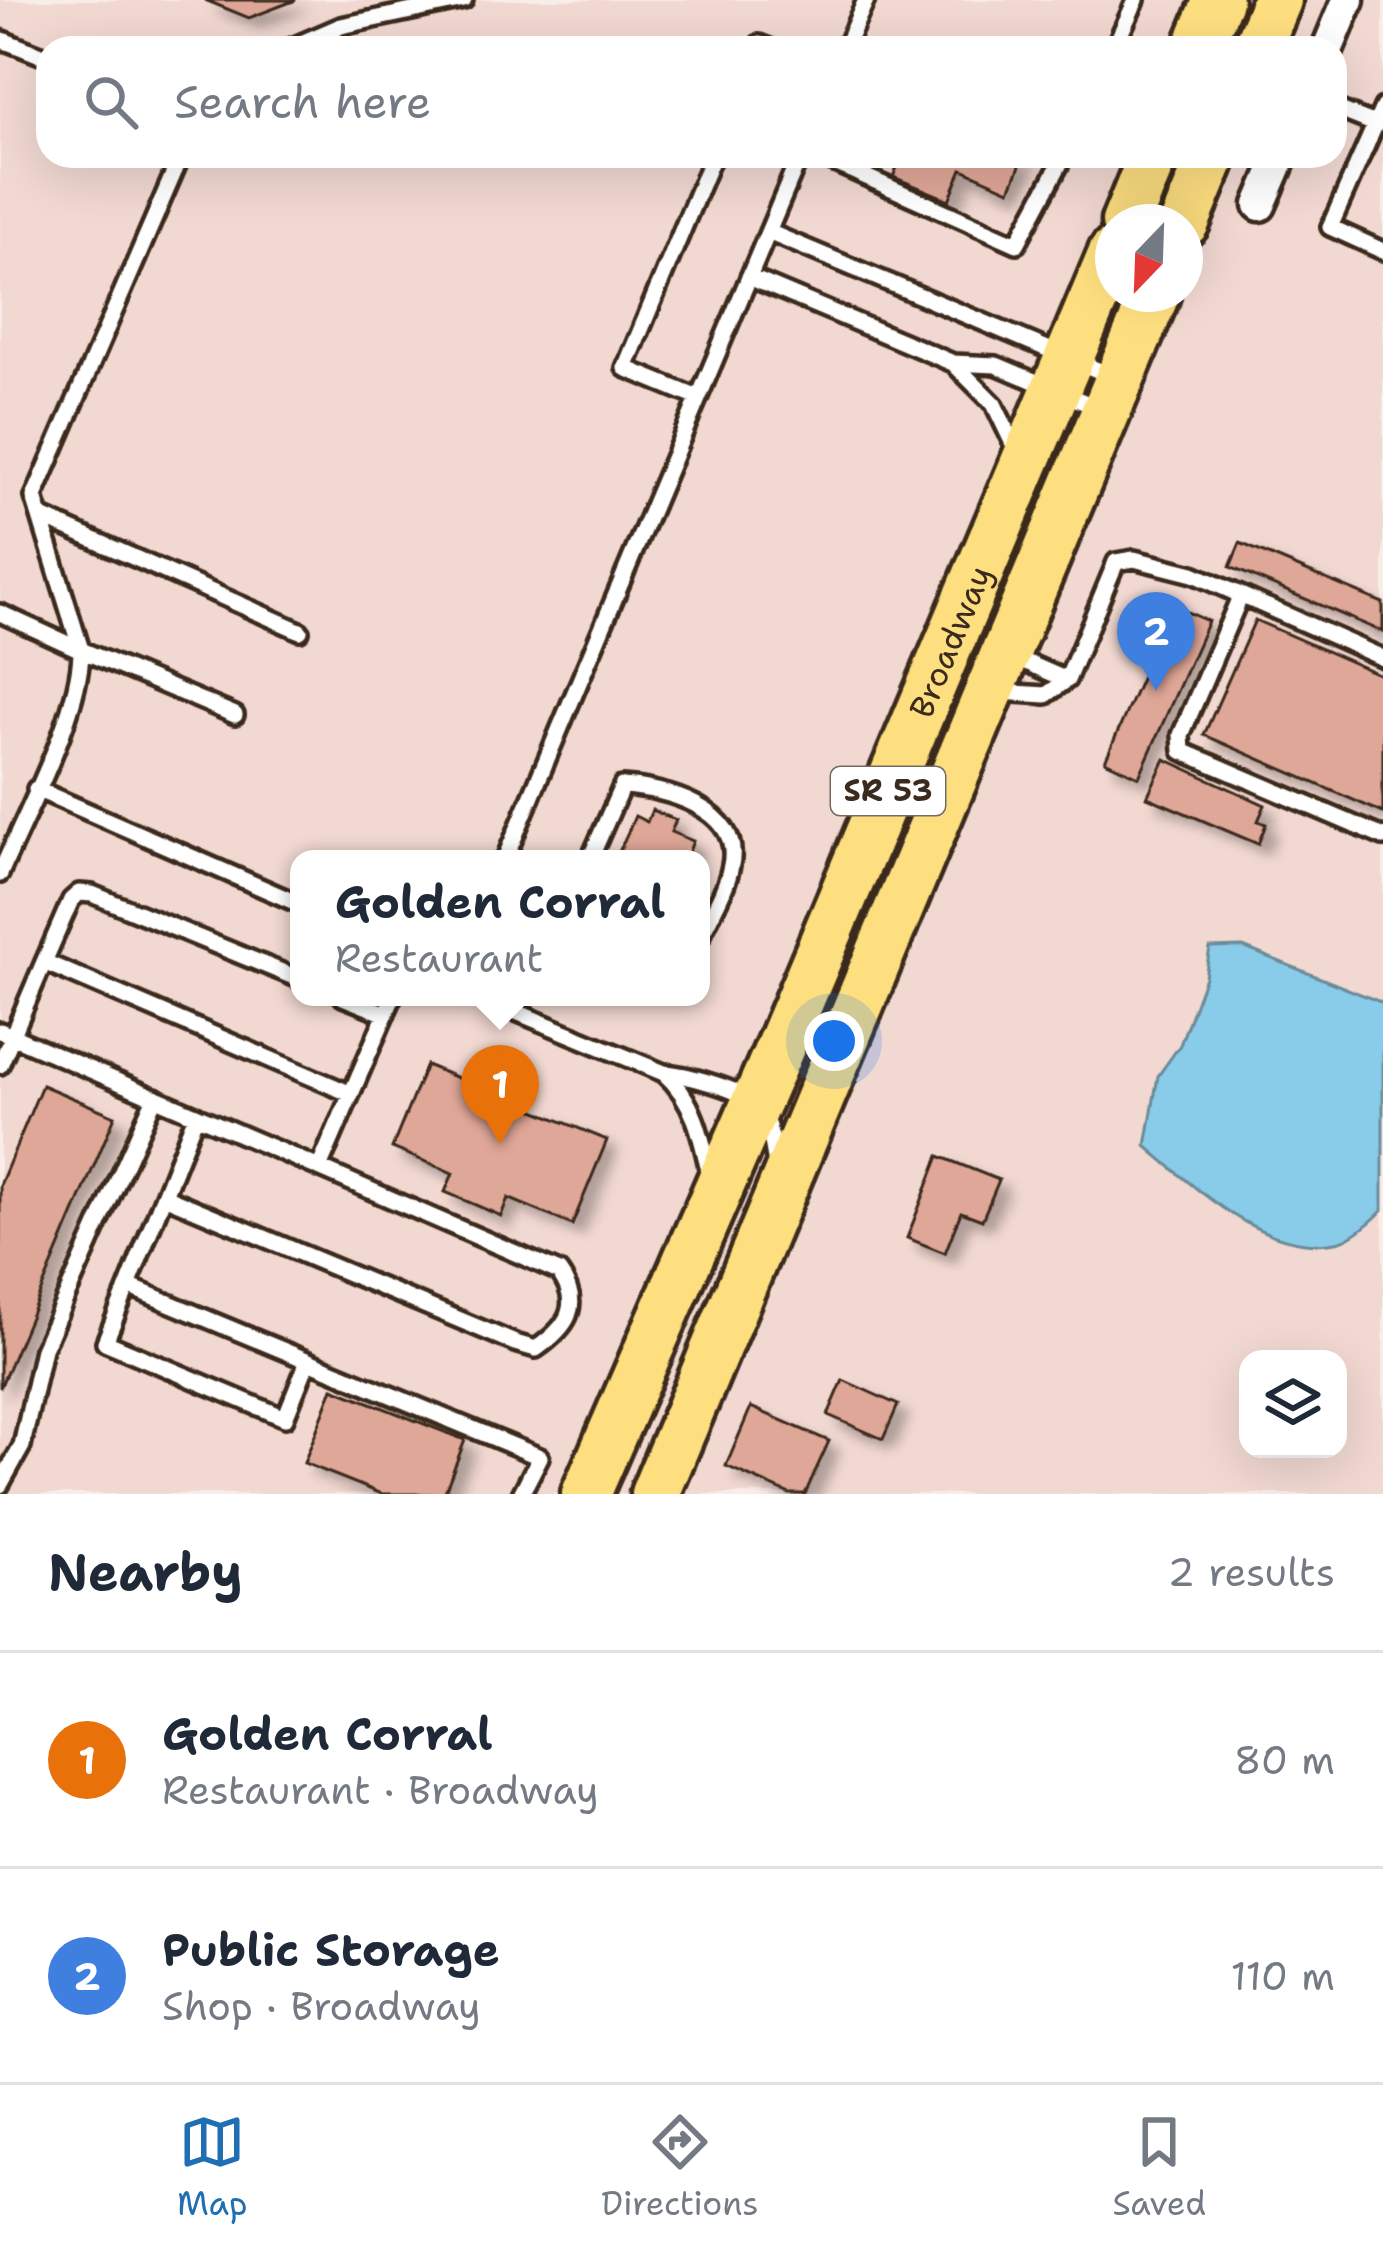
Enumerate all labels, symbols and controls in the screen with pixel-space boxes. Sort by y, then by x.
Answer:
search box [36,36,1347,168]
icon: search [78,69,144,135]
text: Search here [174,72,431,132]
north arrow [1095,204,1203,312]
street label: Broadway [899,559,1002,725]
pin: 2 [1117,592,1195,691]
road number: SR 53 [831,767,945,815]
popup [290,850,710,1006]
text: Golden Corral [335,872,665,932]
text: Restaurant [335,932,543,984]
your location [804,1011,864,1071]
pin: 1 [461,1045,539,1144]
map controls [1239,1350,1347,1458]
button: layers [1239,1350,1347,1458]
text: Nearby [48,1538,243,1606]
text: 2 results [1168,1546,1335,1598]
text: Golden Corral [162,1704,493,1764]
text: 1 [78,1734,96,1786]
text: 80 m [1234,1734,1335,1786]
text: Restaurant · Broadway [162,1764,599,1816]
text: Public Storage [162,1920,500,1980]
text: 2 [73,1950,101,2002]
text: 110 m [1231,1950,1335,2002]
text: Shop · Broadway [162,1980,481,2032]
tab: Map [177,2109,248,2226]
tab: Directions [601,2109,759,2226]
tab: Saved [1112,2109,1206,2226]

